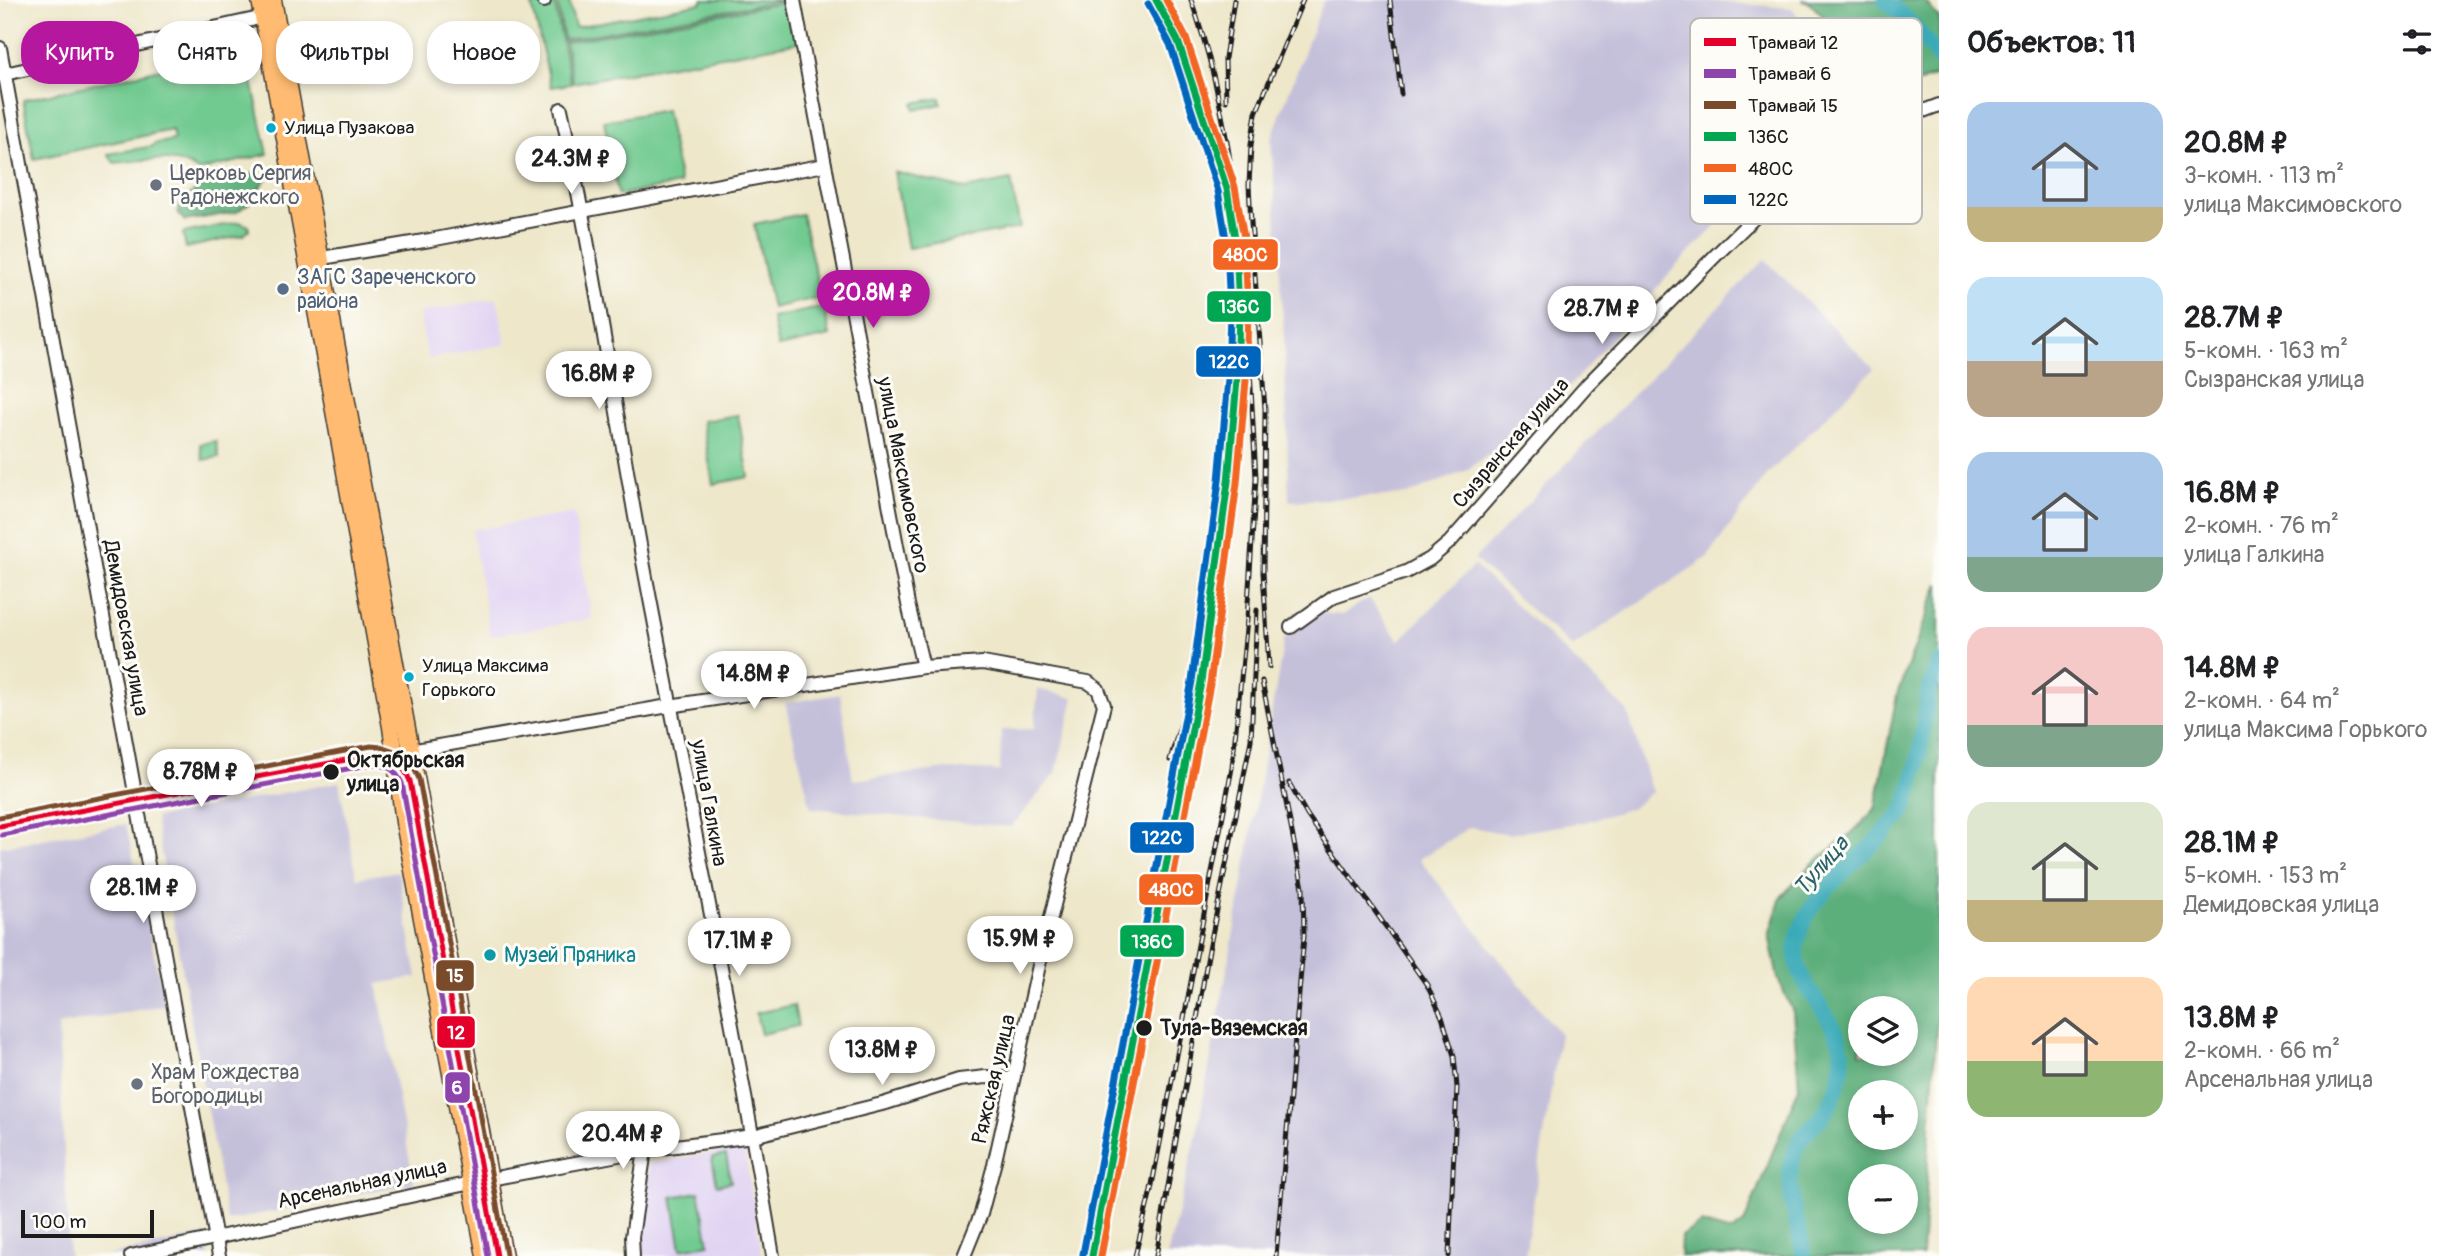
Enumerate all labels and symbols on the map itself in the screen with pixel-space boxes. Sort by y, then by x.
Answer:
legend [1690,18,1922,224]
text: Трамвай 12 [1748,31,1838,55]
text: Трамвай 6 [1748,62,1831,86]
text: Трамвай 15 [1748,94,1838,118]
place label: Улица Пузакова [284,116,415,140]
marker: Улица Пузакова [264,121,278,135]
text: 136С [1748,125,1789,149]
pin: 24.3M ₽ [506,136,636,196]
text: 480С [1748,157,1793,181]
place label: Церковь Сергия Радонежского [170,160,311,211]
marker: Церковь Сергия Радонежского [148,177,164,193]
text: 122С [1748,188,1788,212]
line badge: 480С [1212,238,1279,271]
text: 480С [1222,243,1268,267]
place label: ЗАГС Зареченского района [297,264,476,315]
pin: 20.8M ₽ [808,270,938,330]
marker: ЗАГС Зареченского района [275,281,291,297]
pin: 28.7M ₽ [1537,286,1667,346]
line badge: 136С [1206,290,1272,323]
text: 136С [1219,295,1260,319]
line badge: 122С [1195,345,1262,378]
text: 122С [1209,350,1249,374]
pin: 16.8M ₽ [534,352,664,411]
street label: Сызранская улица [1447,372,1575,514]
street label: улица Максимовского [871,374,935,575]
street label: Демидовская улица [97,537,155,718]
pin: 14.8M ₽ [689,652,819,711]
place label: Улица Максима Горького [422,654,549,702]
marker: Улица Максима Горького [402,670,416,684]
street label: улица Галкина [684,737,733,868]
place label: Октябрьская улица [346,747,464,798]
pin: 8.78M ₽ [136,750,266,809]
marker: Октябрьская улица [321,762,341,782]
line badge: 122С [1129,821,1195,854]
text: 122С [1142,826,1182,850]
water label: Тулица [1787,829,1856,902]
pin: 28.1M ₽ [78,866,208,925]
line badge: 480С [1138,873,1204,906]
text: 480С [1148,878,1194,902]
pin: 15.9M ₽ [955,916,1085,976]
pin: 17.1M ₽ [674,918,804,978]
line badge: 136С [1119,924,1185,958]
text: 136С [1132,930,1173,954]
place label: Музей Пряника [504,942,636,969]
marker: Музей Пряника [482,947,498,963]
line badge: 15 [435,959,475,992]
text: 15 [446,964,464,988]
street label: Ряжская улица [966,1012,1022,1146]
line badge: 12 [436,1015,476,1049]
place label: Тула-Вяземская [1159,1015,1308,1042]
marker: Тула-Вяземская [1134,1018,1154,1038]
text: 12 [447,1021,465,1045]
pin: 13.8M ₽ [817,1028,947,1087]
place label: Храм Рождества Богородицы [151,1059,299,1110]
line badge: 6 [444,1071,471,1104]
marker: Храм Рождества Богородицы [129,1076,145,1092]
text: 6 [451,1076,463,1100]
pin: 20.4M ₽ [558,1112,688,1171]
street label: Арсенальная улица [275,1153,449,1215]
scale bar [21,1207,154,1239]

